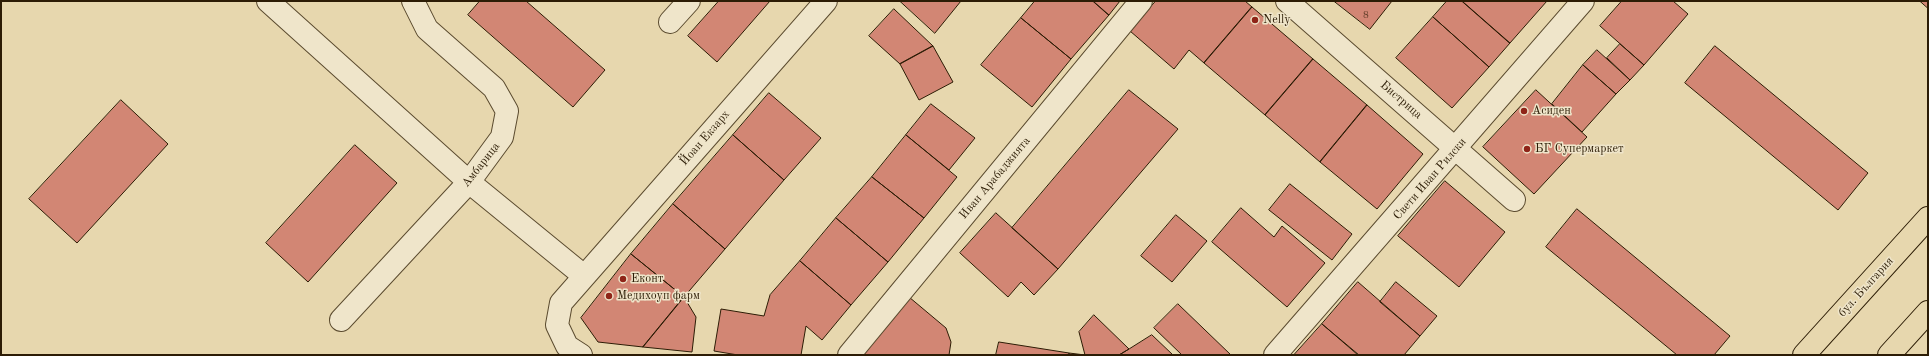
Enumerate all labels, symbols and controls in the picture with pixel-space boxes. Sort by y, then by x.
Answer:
house number: 8 [1363,9,1369,21]
place label: Nelly [1263,13,1291,27]
marker: Nelly [1250,15,1260,25]
street label: Бистрица [1377,78,1425,122]
place label: Асиден [1532,104,1571,118]
marker: Асиден [1519,106,1529,116]
street label: Йоан Екзарх [677,107,733,169]
street label: Иван Арабаджията [956,134,1034,222]
street label: Свети Иван Рилски [1390,135,1470,223]
street label: Амбарица [459,140,503,190]
place label: БГ Супермаркет [1535,142,1624,156]
marker: БГ Супермаркет [1522,144,1532,154]
street label: бул. България [1835,254,1897,320]
place label: Еконт [631,272,663,286]
marker: Еконт [618,274,628,284]
place label: Медихоуп фарм [617,289,700,303]
marker: Медихоуп фарм [604,291,614,301]

